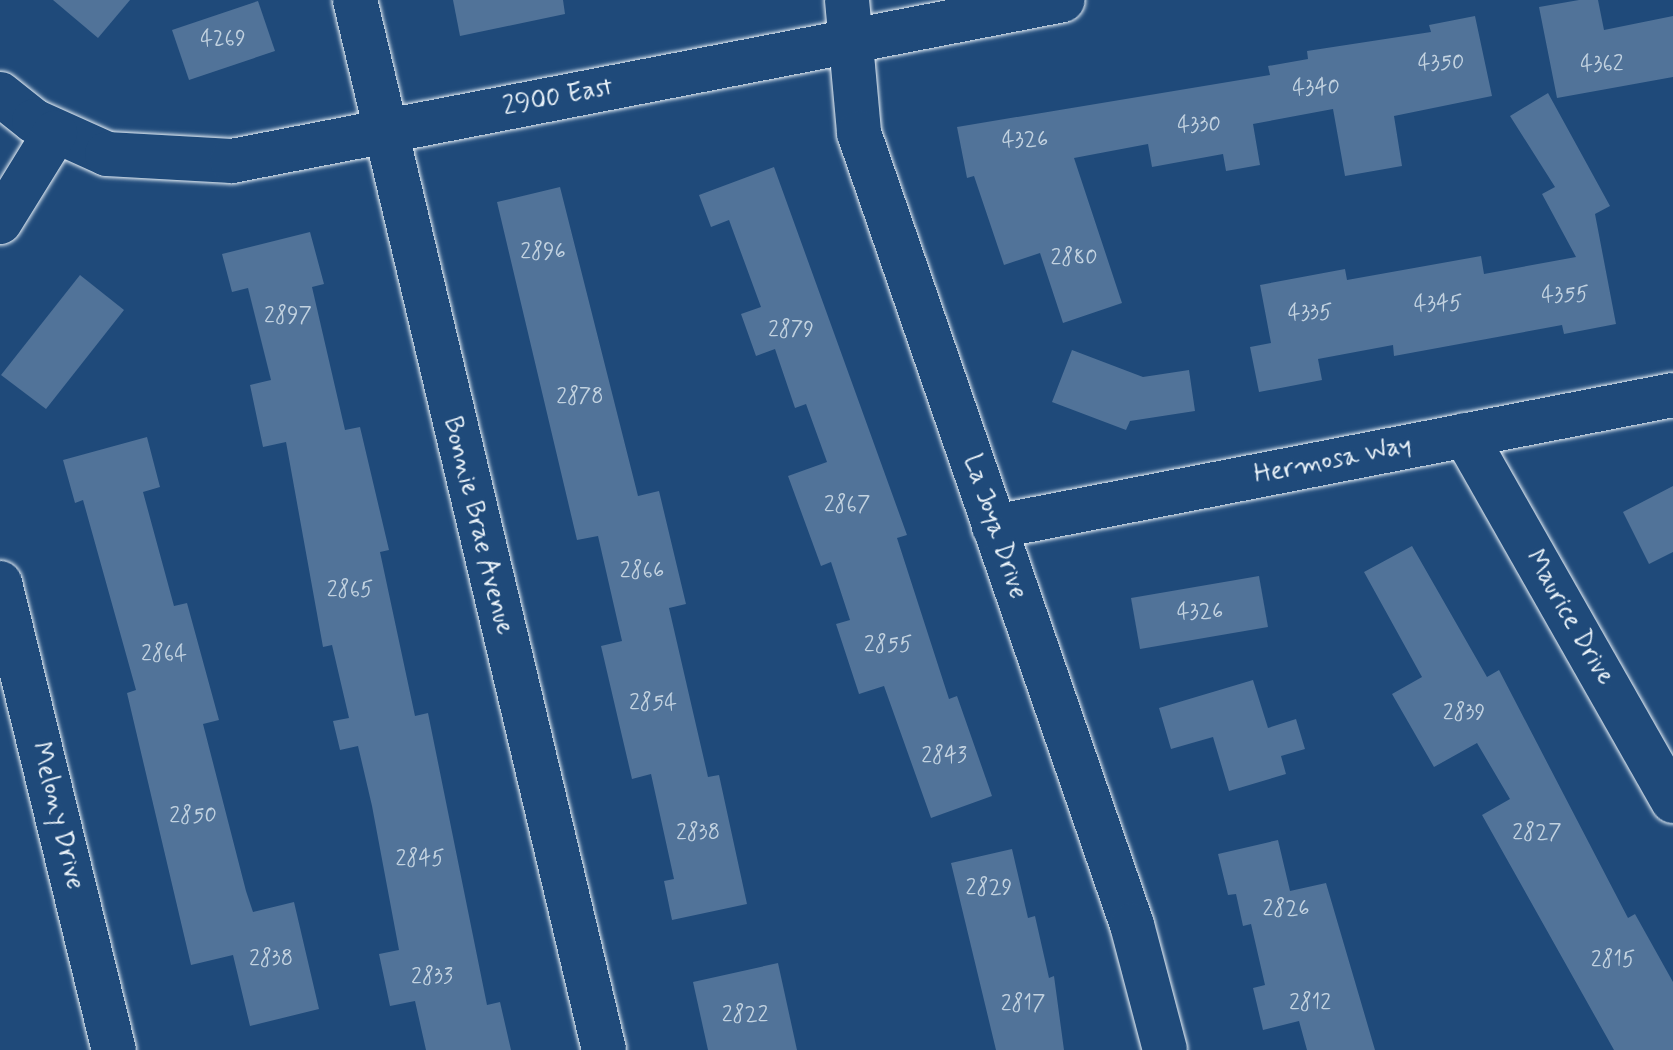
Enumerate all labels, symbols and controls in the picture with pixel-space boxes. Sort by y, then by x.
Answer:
house number: 4269 [200,27,246,53]
house number: 4350 [1418,51,1464,77]
house number: 4362 [1580,52,1624,78]
street label: 2900 East [500,72,616,124]
house number: 4340 [1292,76,1340,102]
house number: 4330 [1177,113,1221,139]
house number: 4326 [1002,128,1048,154]
house number: 2896 [520,240,566,266]
house number: 2880 [1050,246,1098,272]
house number: 4355 [1541,283,1589,309]
house number: 4345 [1414,292,1462,318]
house number: 4335 [1288,301,1332,327]
house number: 2897 [264,304,312,330]
house number: 2879 [768,318,814,344]
house number: 2878 [556,385,604,411]
street label: Bonnie Brae Avenue [434,412,520,640]
street label: Hermosa Way [1250,430,1416,492]
street label: La Joya Drive [955,450,1033,604]
house number: 2867 [824,493,870,519]
street label: Maurice Drive [1518,545,1620,691]
house number: 2866 [620,559,664,585]
house number: 2865 [327,578,373,604]
house number: 4326 [1177,600,1223,626]
house number: 2855 [864,633,912,659]
house number: 2864 [141,642,187,668]
house number: 2854 [629,691,677,717]
house number: 2839 [1443,701,1485,727]
street label: Melony Drive [24,740,90,892]
house number: 2843 [921,744,967,770]
house number: 2850 [169,804,217,830]
house number: 2838 [676,821,720,847]
house number: 2827 [1512,821,1562,847]
house number: 2845 [396,847,444,873]
house number: 2829 [966,876,1012,902]
house number: 2826 [1262,897,1310,923]
house number: 2838 [249,947,293,973]
house number: 2815 [1591,948,1635,974]
house number: 2833 [411,965,453,991]
house number: 2812 [1289,991,1331,1017]
house number: 2817 [1001,992,1045,1018]
house number: 2822 [722,1003,768,1029]

